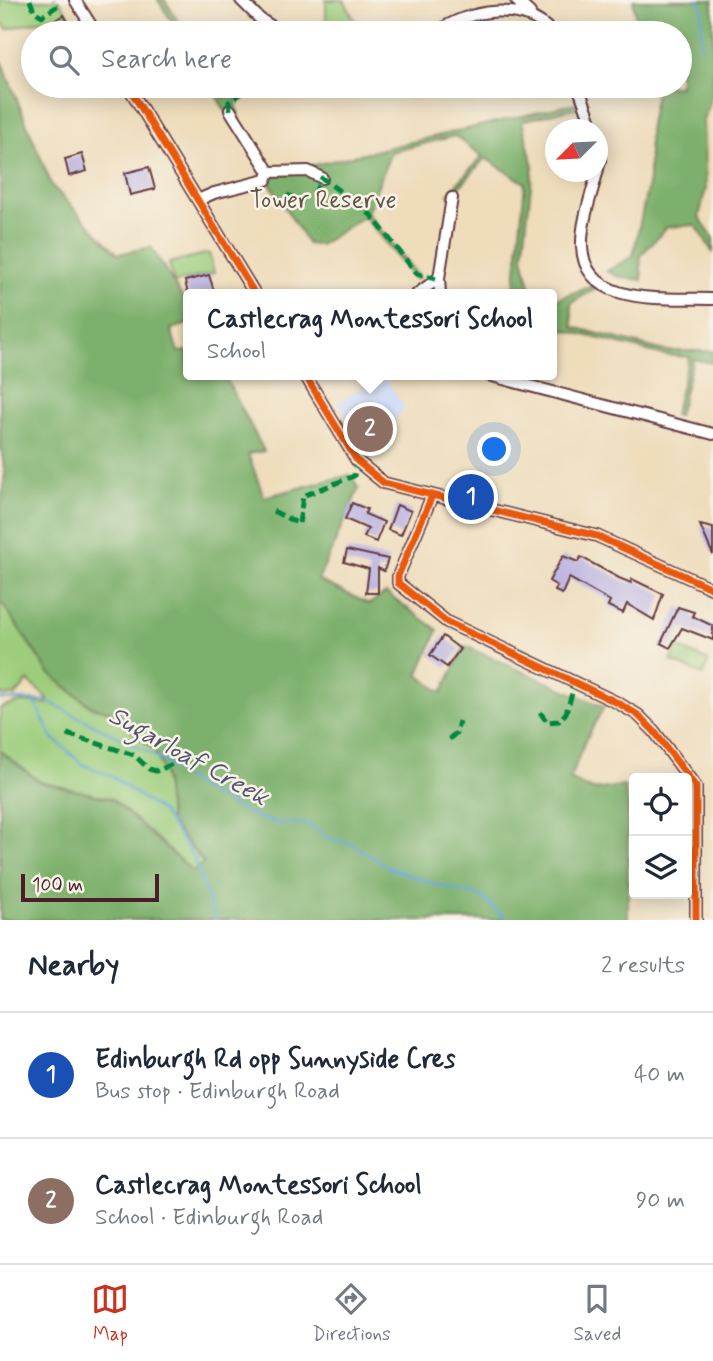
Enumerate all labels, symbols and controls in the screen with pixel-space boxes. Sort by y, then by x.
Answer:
search box [21,21,692,98]
icon: search [45,41,83,79]
text: Search here [101,43,232,77]
north arrow [545,119,608,182]
park label: Tower Reserve [250,185,396,216]
popup [183,289,557,380]
text: Castlecrag Montessori School [207,303,533,337]
text: School [207,337,266,367]
pin: 2 [347,403,393,455]
your location [477,432,511,466]
pin: 1 [448,471,494,523]
water label: Sugarloaf Creek [101,699,275,818]
map controls [629,773,692,899]
button: locate [629,773,692,836]
button: layers [629,836,692,899]
scale bar [21,871,159,903]
text: 100 m [32,873,83,898]
text: Nearby [28,946,119,985]
text: 2 results [601,951,685,981]
text: Edinburgh Rd opp Sunnyside Cres [95,1043,456,1077]
text: 1 [46,1060,56,1090]
text: 40 m [634,1060,685,1090]
text: Bus stop · Edinburgh Road [95,1077,340,1107]
text: Castlecrag Montessori School [95,1169,422,1203]
text: 2 [45,1186,57,1216]
text: 90 m [636,1186,685,1216]
text: School · Edinburgh Road [95,1203,323,1233]
tab: Map [91,1280,129,1347]
tab: Directions [312,1280,391,1347]
tab: Saved [573,1280,621,1347]

